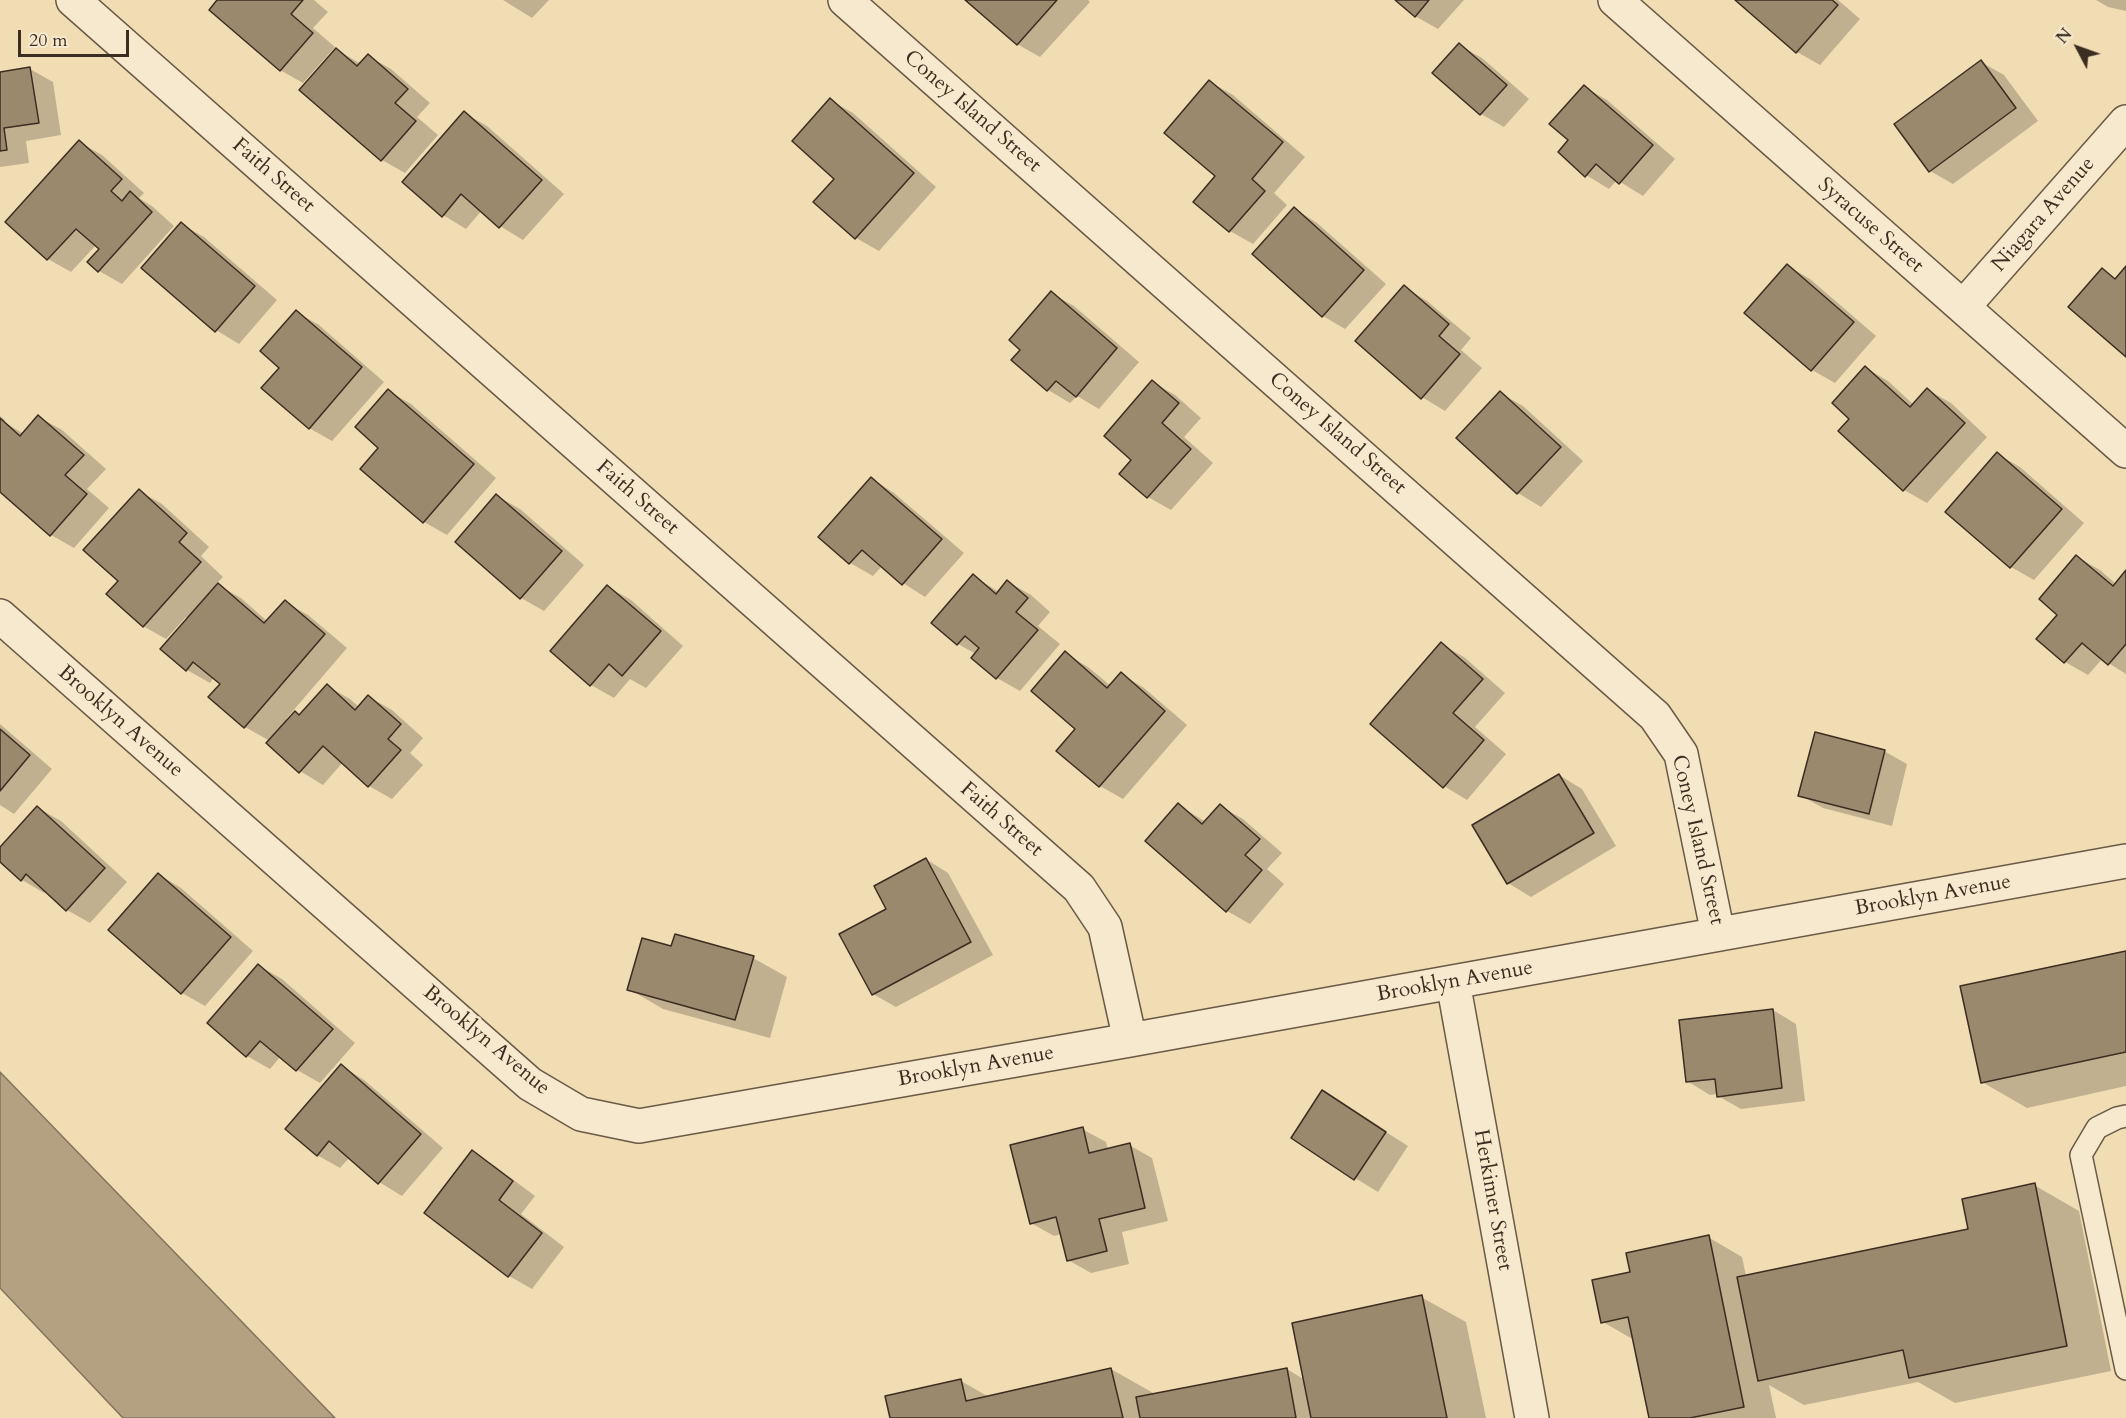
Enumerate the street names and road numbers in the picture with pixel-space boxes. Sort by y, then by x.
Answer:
street label: Coney Island Street [898,46,1046,178]
street label: Faith Street [227,133,319,219]
street label: Niagara Avenue [1987,152,2101,278]
street label: Syracuse Street [1812,173,1928,279]
street label: Coney Island Street [1263,368,1411,500]
street label: Faith Street [591,455,683,541]
street label: Brooklyn Avenue [52,661,188,783]
street label: Coney Island Street [1665,753,1729,927]
street label: Faith Street [955,777,1047,863]
street label: Brooklyn Avenue [1853,870,2013,922]
street label: Brooklyn Avenue [1375,956,1535,1008]
street label: Brooklyn Avenue [417,981,555,1101]
street label: Brooklyn Avenue [896,1041,1056,1093]
street label: Herkimer Street [1467,1127,1517,1273]

